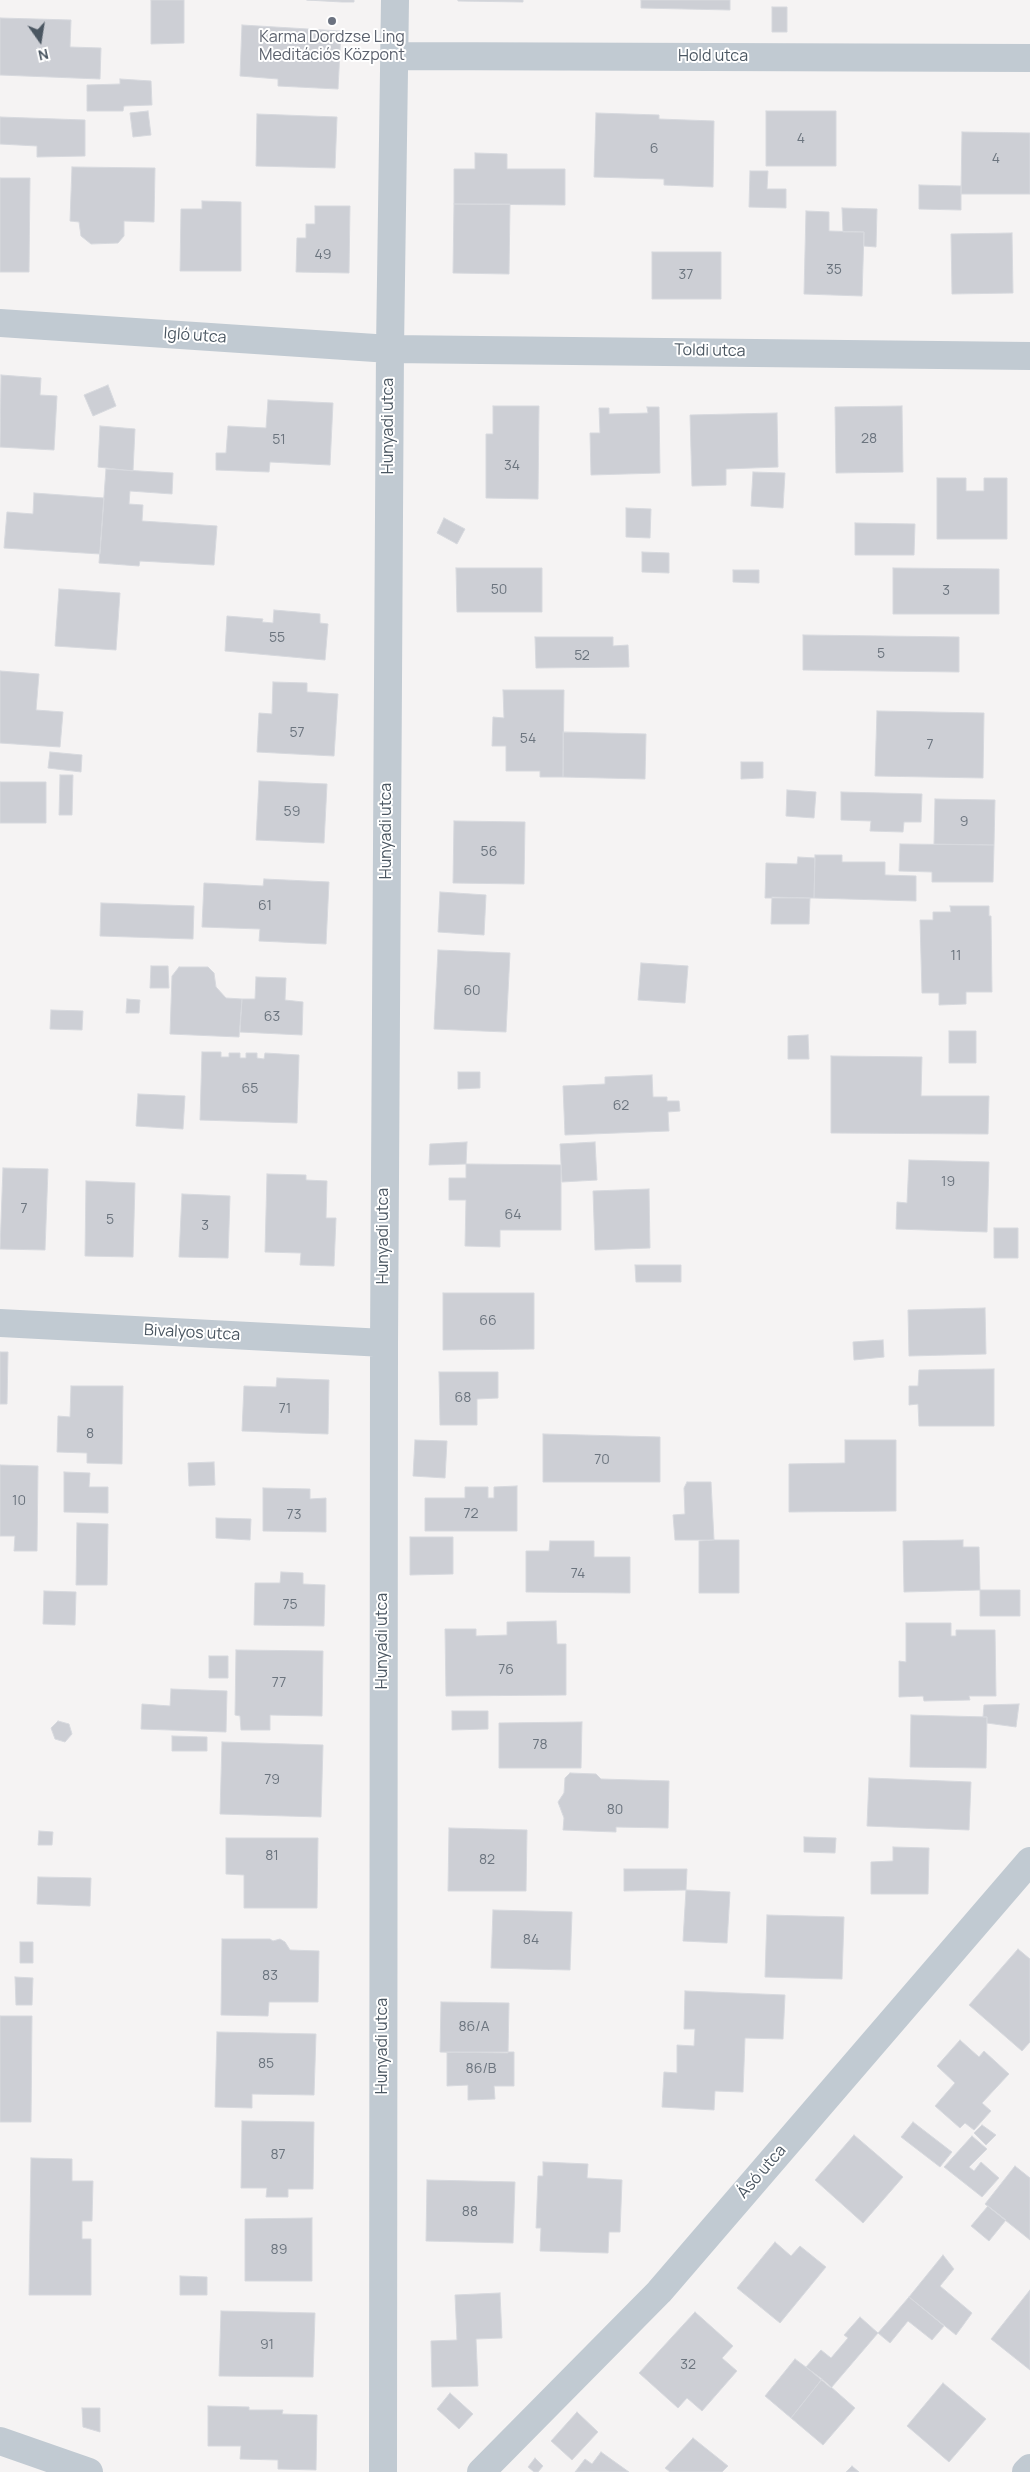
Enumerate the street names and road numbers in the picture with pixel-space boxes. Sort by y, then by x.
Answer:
street label: Hold utca [678,47,748,67]
street label: Igló utca [163,324,227,348]
street label: Toldi utca [674,341,746,361]
street label: Hunyadi utca [379,378,399,474]
street label: Hunyadi utca [377,783,397,879]
street label: Hunyadi utca [374,1188,394,1284]
street label: Bivalyos utca [143,1321,241,1345]
street label: Hunyadi utca [373,1593,393,1689]
street label: Hunyadi utca [373,1998,393,2094]
street label: Ásó utca [734,2141,790,2203]

